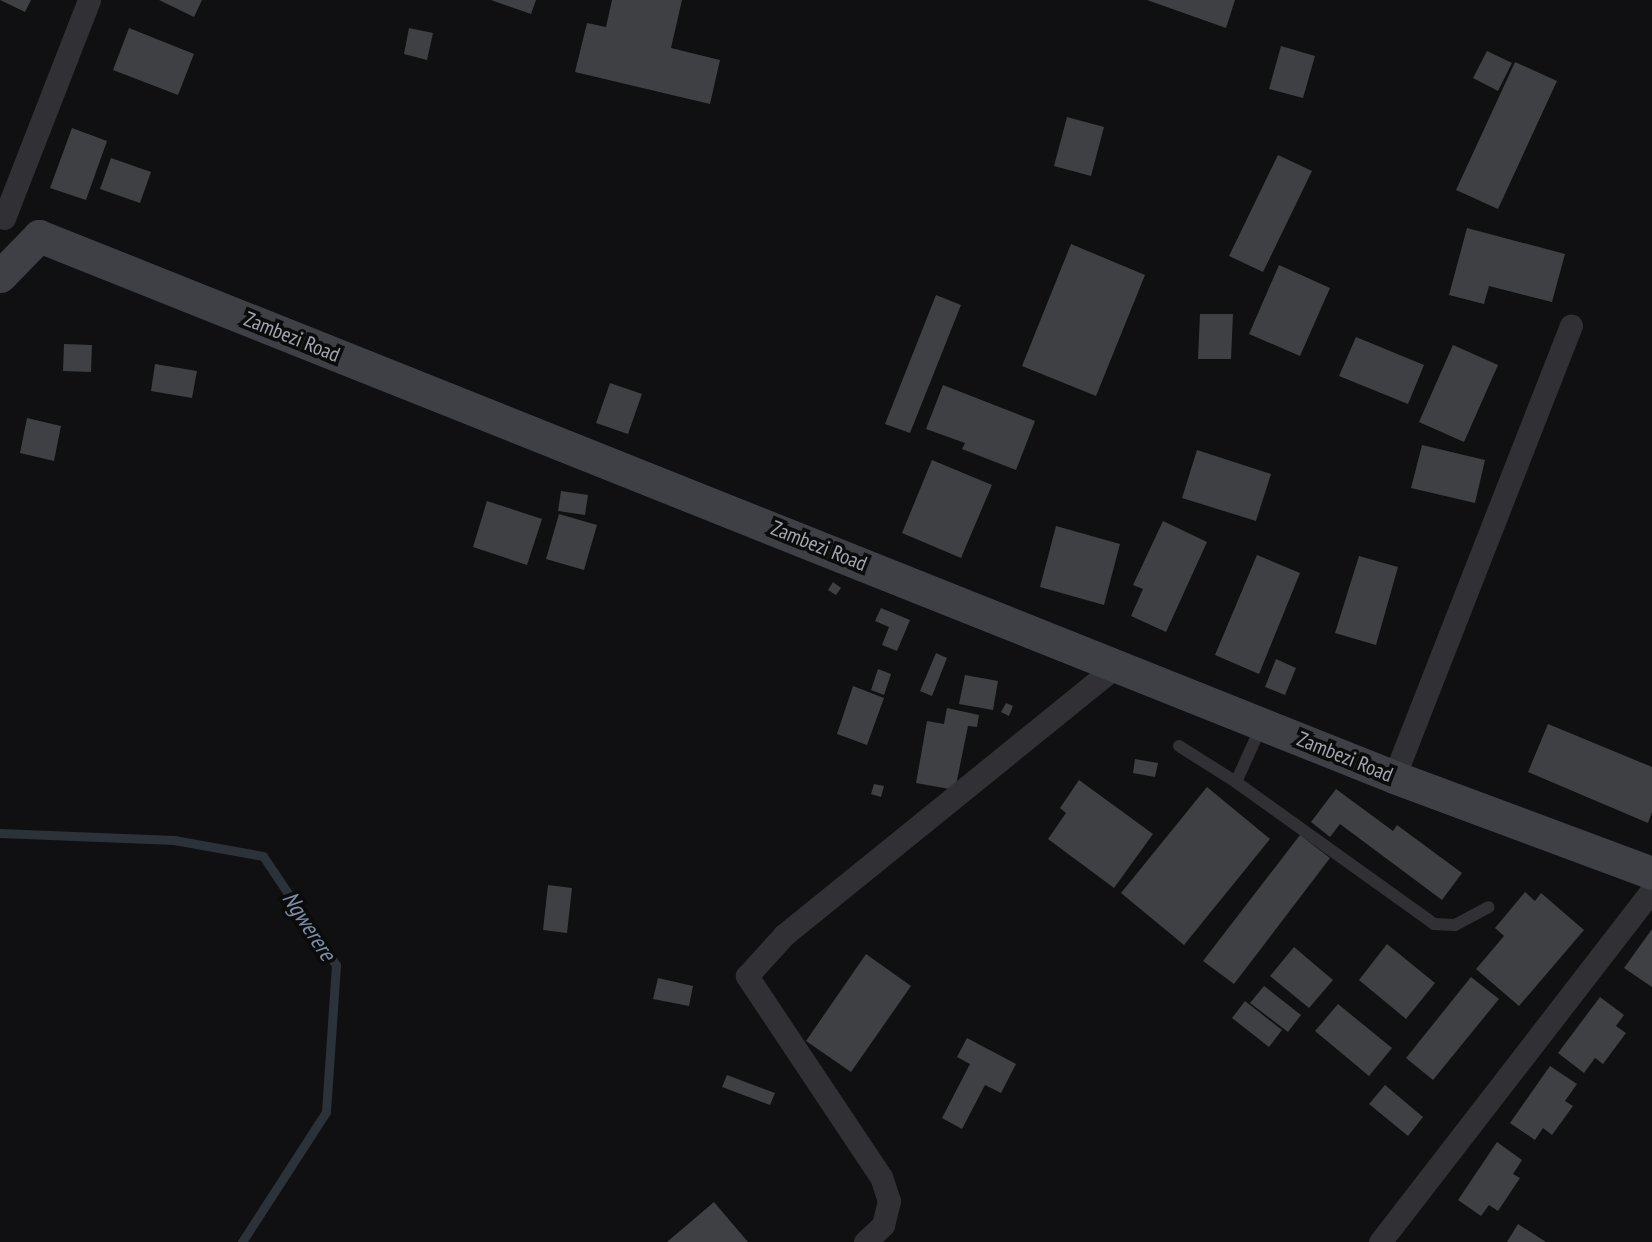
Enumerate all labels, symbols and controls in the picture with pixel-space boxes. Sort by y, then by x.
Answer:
street label: Zambezi Road [240,306,344,368]
street label: Zambezi Road [767,515,871,577]
street label: Zambezi Road [1293,726,1397,788]
water label: Ngwerere [277,886,341,966]

